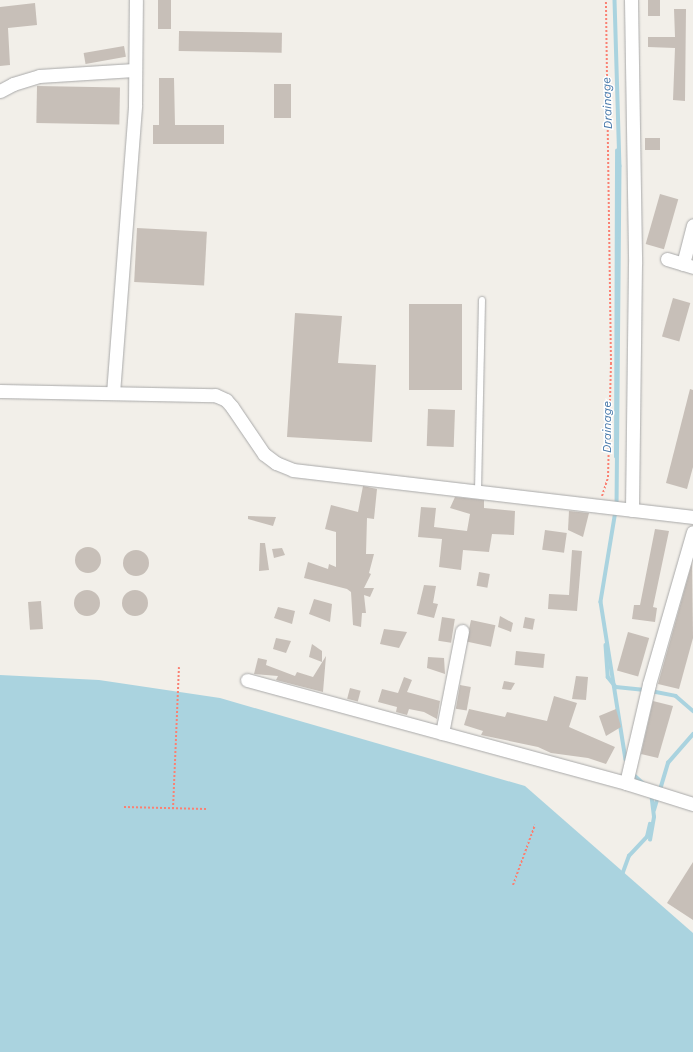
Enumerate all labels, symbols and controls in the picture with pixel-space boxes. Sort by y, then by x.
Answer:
water label: Drainage [600,77,616,129]
water label: Drainage [601,401,615,453]

